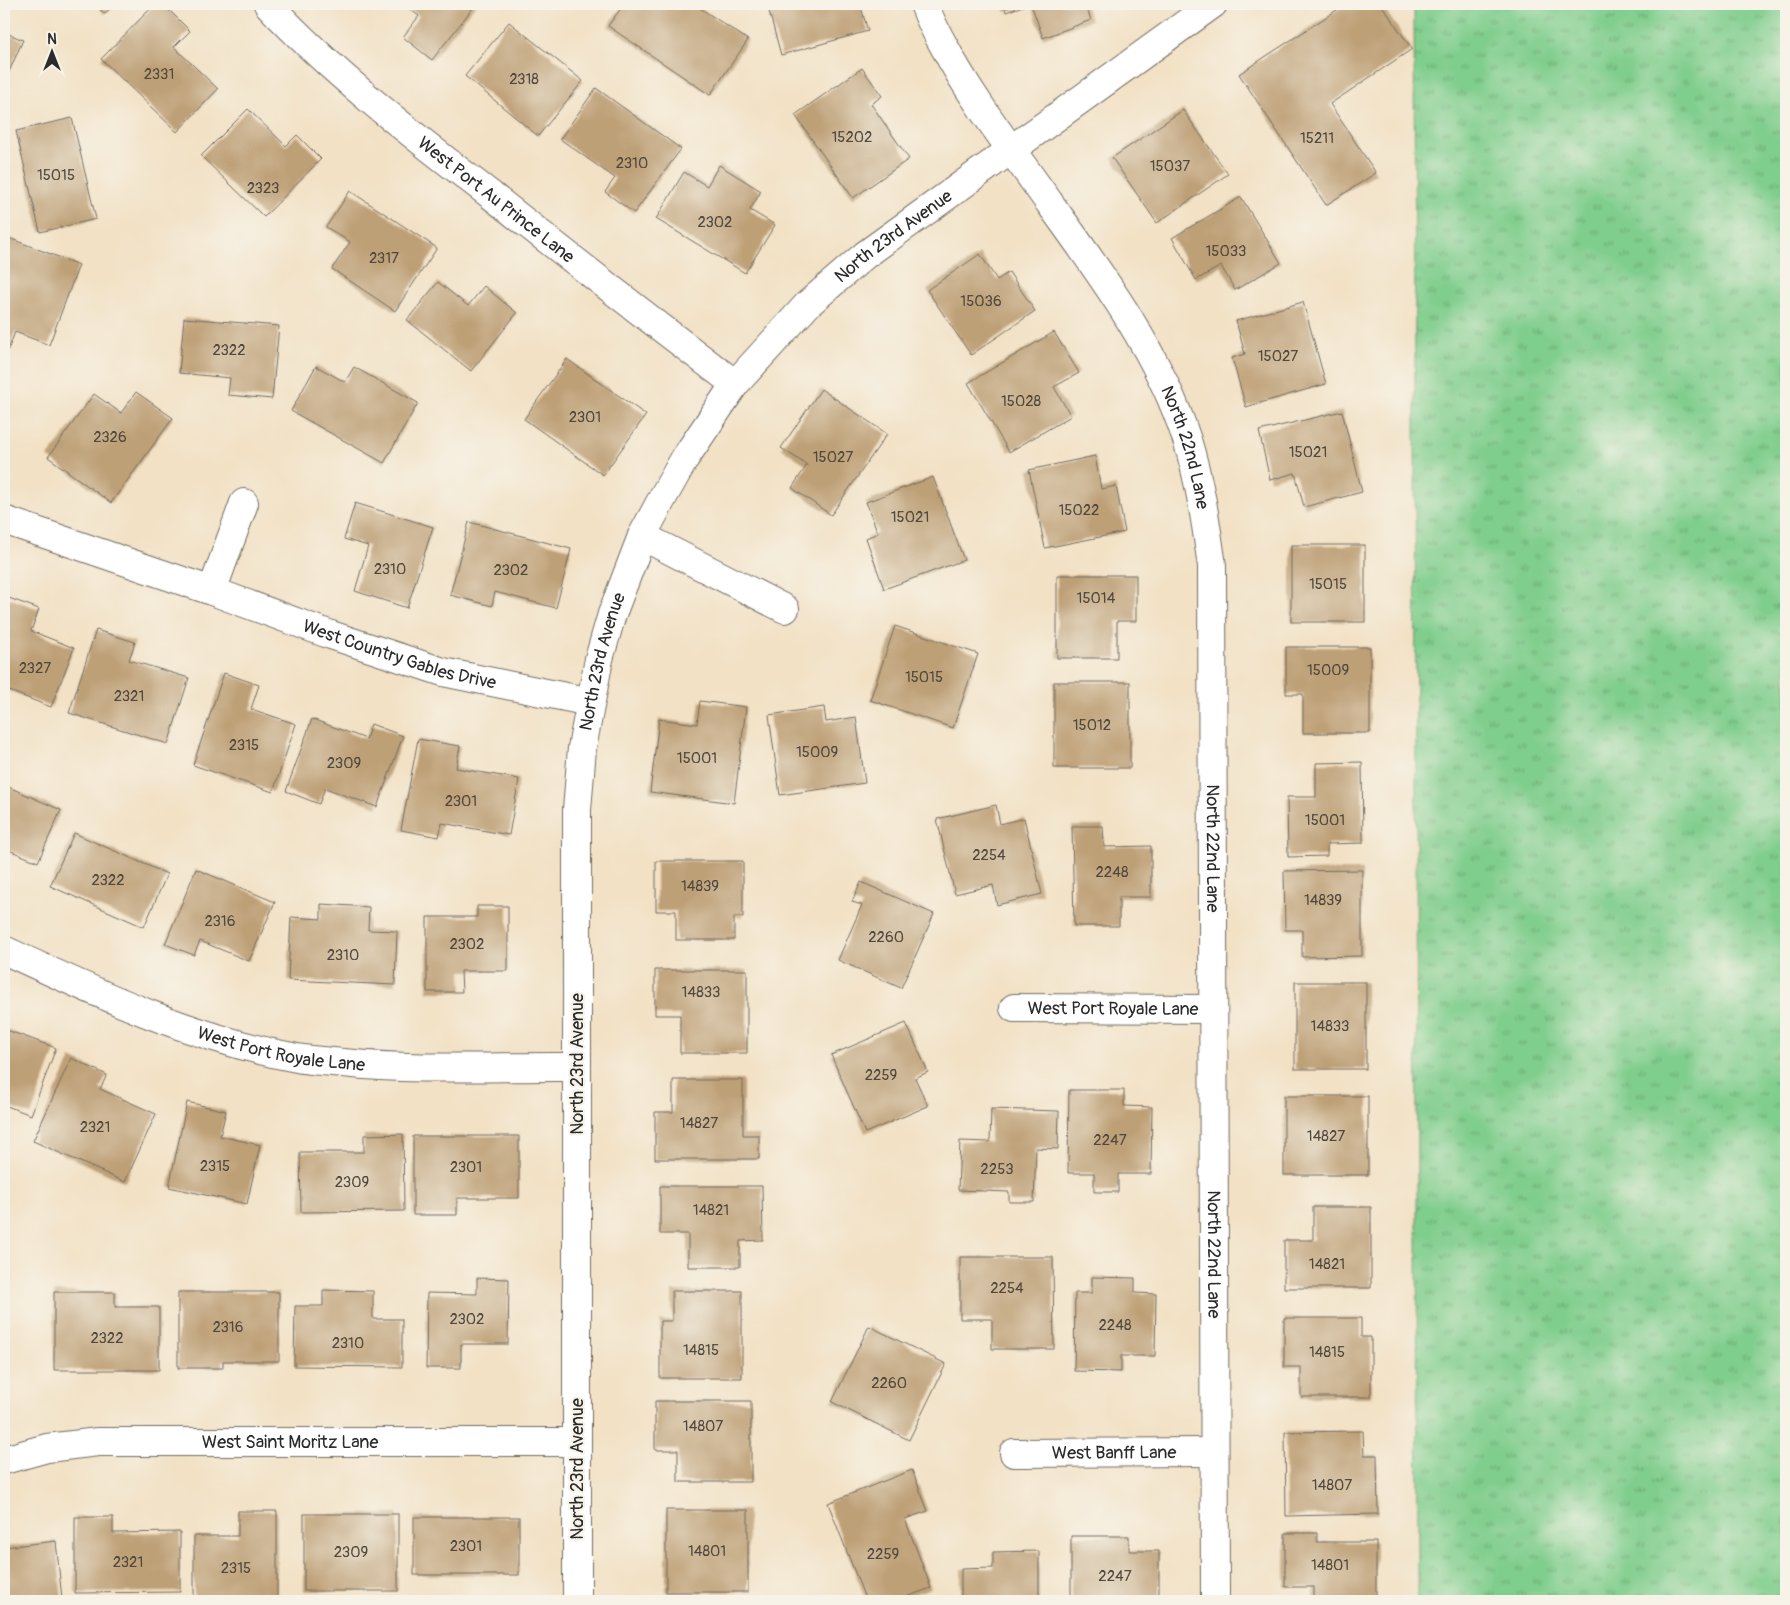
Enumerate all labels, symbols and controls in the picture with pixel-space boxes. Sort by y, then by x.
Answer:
north arrow [28,28,78,78]
text: N [47,31,57,48]
house number: 2331 [144,65,174,84]
house number: 2318 [509,70,539,89]
house number: 15202 [831,128,873,147]
house number: 15211 [1300,129,1334,148]
street label: West Port Au Prince Lane [413,131,579,268]
house number: 2310 [616,154,648,173]
house number: 15037 [1150,157,1190,176]
house number: 15015 [37,166,75,185]
house number: 2323 [247,179,279,198]
street label: North 23rd Avenue [830,184,957,288]
house number: 2302 [698,213,732,232]
house number: 15033 [1206,242,1246,261]
house number: 2317 [369,249,399,268]
house number: 15036 [960,292,1002,311]
house number: 2322 [212,341,246,360]
house number: 15027 [1258,347,1298,366]
street label: North 22nd Lane [1156,382,1215,511]
house number: 15028 [1001,392,1042,411]
house number: 2301 [569,408,601,427]
house number: 2326 [93,428,127,447]
house number: 15021 [1289,443,1327,462]
house number: 15027 [813,448,853,467]
house number: 15022 [1058,501,1100,520]
house number: 15021 [891,508,929,527]
house number: 2310 [374,560,406,579]
house number: 2302 [494,561,528,580]
house number: 15015 [1309,575,1347,594]
street label: North 23rd Avenue [574,589,631,733]
house number: 15014 [1077,589,1116,608]
street label: West Country Gables Drive [299,614,498,694]
house number: 2327 [19,659,51,678]
house number: 15009 [1307,661,1349,680]
house number: 15015 [905,668,943,687]
house number: 2321 [114,687,144,706]
house number: 15012 [1073,716,1111,735]
house number: 2315 [229,736,259,755]
house number: 15009 [796,743,838,762]
house number: 15001 [677,749,717,768]
house number: 2309 [327,754,361,773]
street label: North 22nd Lane [1201,784,1225,913]
house number: 2301 [445,792,477,811]
house number: 15001 [1305,811,1345,830]
house number: 2254 [972,846,1006,865]
house number: 2248 [1095,863,1129,882]
house number: 2322 [91,871,125,890]
house number: 14839 [681,877,719,896]
house number: 14839 [1304,891,1342,910]
house number: 2316 [205,912,235,931]
house number: 2260 [868,928,904,947]
house number: 2302 [450,935,484,954]
house number: 2310 [327,946,359,965]
house number: 14833 [682,983,720,1002]
street label: North 23rd Avenue [566,993,589,1135]
street label: West Port Royale Lane [1027,997,1199,1020]
house number: 14833 [1311,1017,1349,1036]
street label: West Port Royale Lane [194,1021,366,1076]
house number: 2259 [865,1066,897,1085]
house number: 14827 [680,1114,718,1133]
house number: 2321 [80,1118,110,1137]
house number: 14827 [1307,1127,1345,1146]
house number: 2247 [1093,1131,1127,1150]
house number: 2315 [200,1157,230,1176]
house number: 2301 [450,1158,482,1177]
house number: 2253 [980,1160,1014,1179]
house number: 2309 [335,1173,369,1192]
street label: North 22nd Lane [1202,1190,1226,1319]
house number: 14821 [693,1201,729,1220]
house number: 14821 [1309,1255,1345,1274]
house number: 2254 [990,1279,1024,1298]
house number: 2302 [450,1310,484,1329]
house number: 2248 [1098,1316,1132,1335]
house number: 2316 [213,1318,243,1337]
house number: 2322 [90,1329,124,1348]
house number: 2310 [332,1334,364,1353]
house number: 14815 [683,1341,719,1360]
house number: 14815 [1309,1343,1345,1362]
house number: 2260 [871,1374,907,1393]
street label: North 23rd Avenue [566,1398,589,1540]
house number: 14807 [683,1417,723,1436]
street label: West Saint Moritz Lane [202,1431,378,1454]
street label: West Banff Lane [1052,1441,1176,1464]
house number: 14807 [1312,1476,1352,1495]
house number: 2301 [450,1537,482,1556]
house number: 14801 [688,1542,726,1561]
house number: 2309 [334,1543,368,1562]
house number: 2259 [867,1545,899,1564]
house number: 2321 [113,1553,143,1572]
house number: 14801 [1311,1556,1349,1575]
house number: 2315 [221,1559,251,1578]
house number: 2247 [1098,1567,1132,1586]

